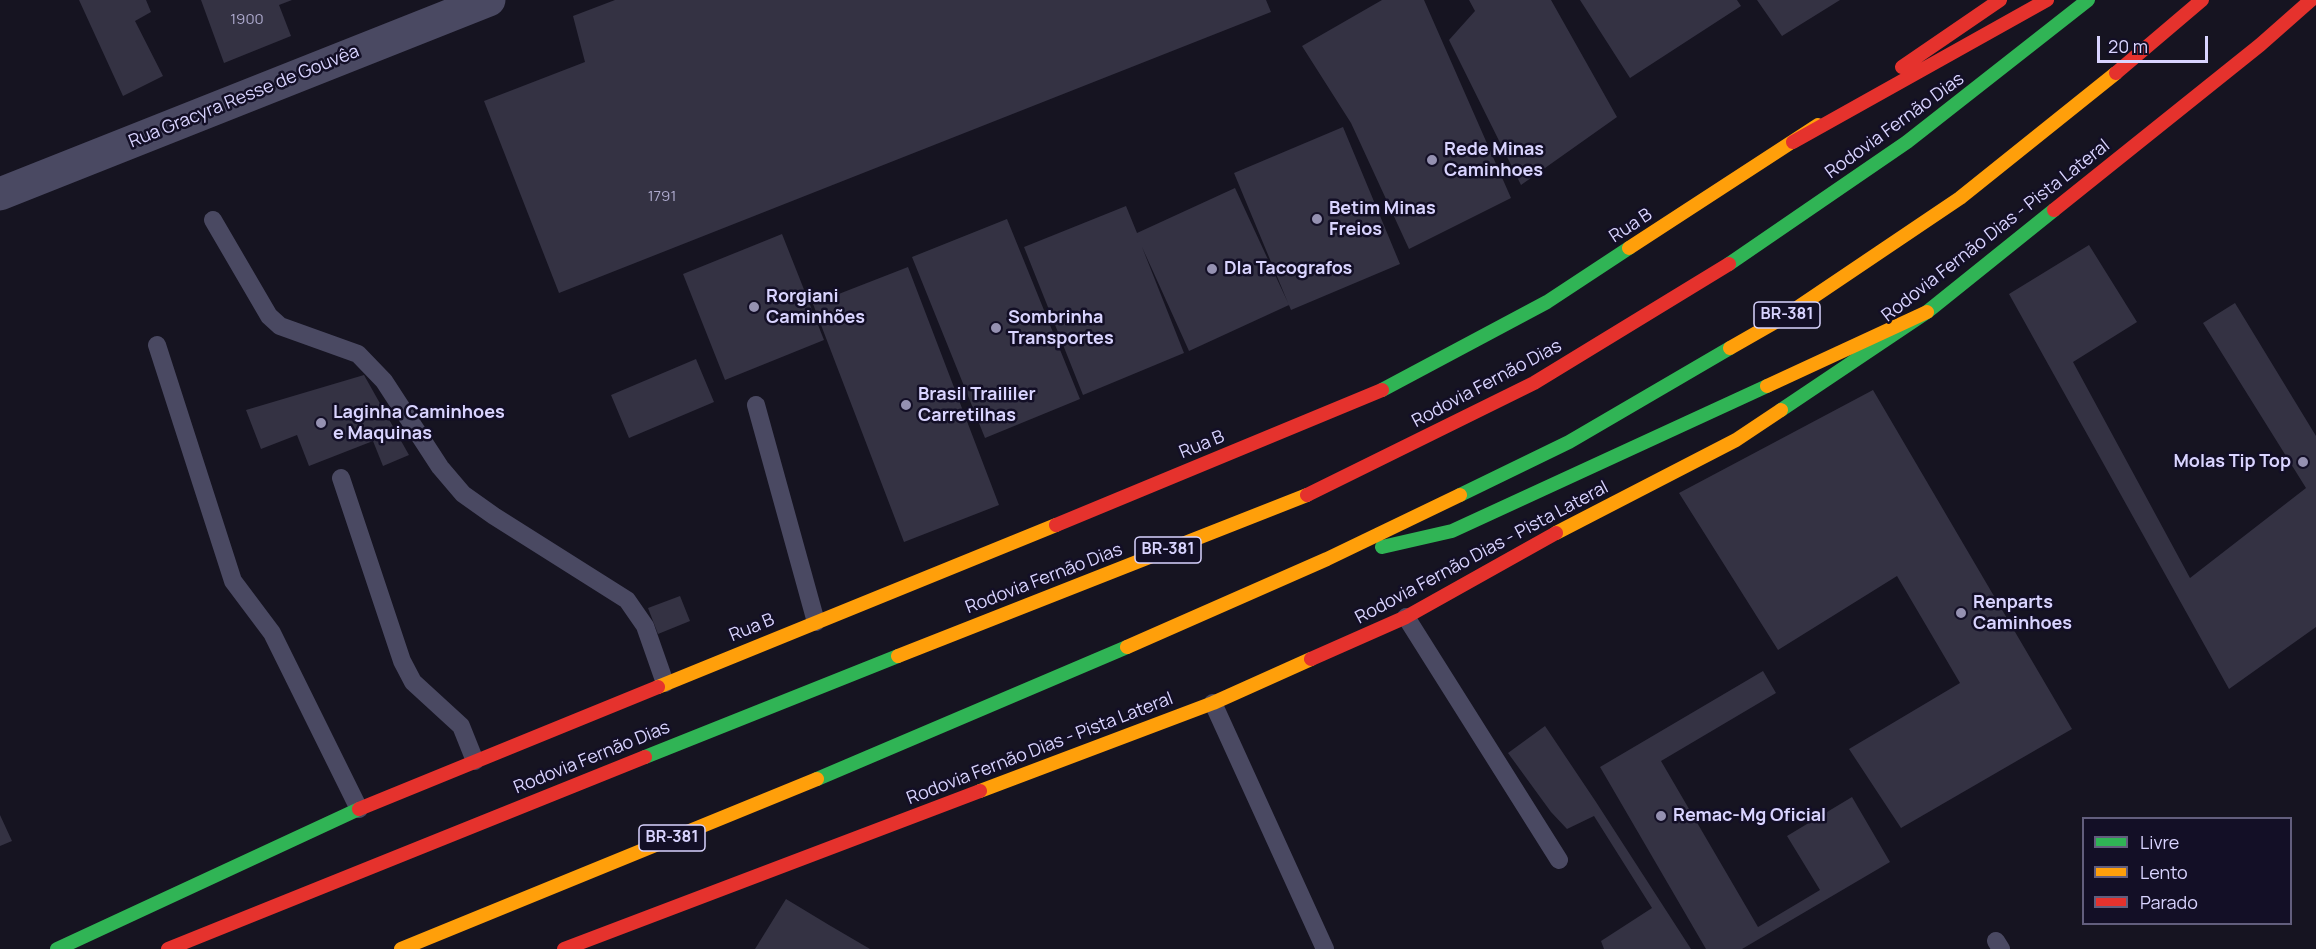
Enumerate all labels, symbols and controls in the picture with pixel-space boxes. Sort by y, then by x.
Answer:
house number: 1900 [230,11,264,29]
scale bar [2100,24,2211,62]
text: 20 m [2108,34,2148,58]
street label: Rua Gracyra Resse de Gouvêa [126,41,362,153]
street label: Rodovia Fernão Dias [1821,68,1969,184]
street label: Rodovia Fernão Dias - Pista Lateral [1878,135,2114,327]
place label: Rede Minas Caminhoes [1444,139,1544,182]
marker: Rede Minas Caminhoes [1425,153,1439,167]
house number: 1791 [648,188,676,206]
place label: Betim Minas Freios [1329,198,1436,240]
street label: Rua B [1606,204,1656,248]
marker: Betim Minas Freios [1310,212,1324,226]
place label: Dla Tacografos [1224,258,1352,280]
marker: Dla Tacografos [1205,262,1219,276]
place label: Rorgiani Caminhões [766,286,865,328]
marker: Rorgiani Caminhões [747,300,761,314]
road number: BR-381 [1754,302,1820,328]
place label: Sombrinha Transportes [1008,307,1114,350]
marker: Sombrinha Transportes [989,321,1003,335]
street label: Rodovia Fernão Dias [1408,335,1566,433]
place label: Brasil Traililer Carretilhas [918,384,1036,426]
marker: Brasil Traililer Carretilhas [899,398,913,412]
place label: Laginha Caminhoes e Maquinas [333,402,505,444]
marker: Laginha Caminhoes e Maquinas [314,416,328,430]
street label: Rua B [1176,426,1228,464]
place label: Molas Tip Top [2173,451,2291,473]
marker: Molas Tip Top [2296,455,2310,469]
street label: Rodovia Fernão Dias - Pista Lateral [1352,477,1612,629]
road number: BR-381 [1135,537,1201,563]
street label: Rodovia Fernão Dias [962,539,1126,619]
place label: Renparts Caminhoes [1973,592,2072,634]
marker: Renparts Caminhoes [1954,606,1968,620]
street label: Rua B [726,609,778,647]
street label: Rodovia Fernão Dias - Pista Lateral [904,688,1176,810]
street label: Rodovia Fernão Dias [511,717,673,799]
place label: Remac-Mg Oficial [1673,805,1826,827]
marker: Remac-Mg Oficial [1654,809,1668,823]
legend [2082,817,2292,925]
road number: BR-381 [639,825,705,851]
text: Livre [2140,830,2179,854]
text: Lento [2140,860,2188,884]
text: Parado [2140,890,2198,914]

